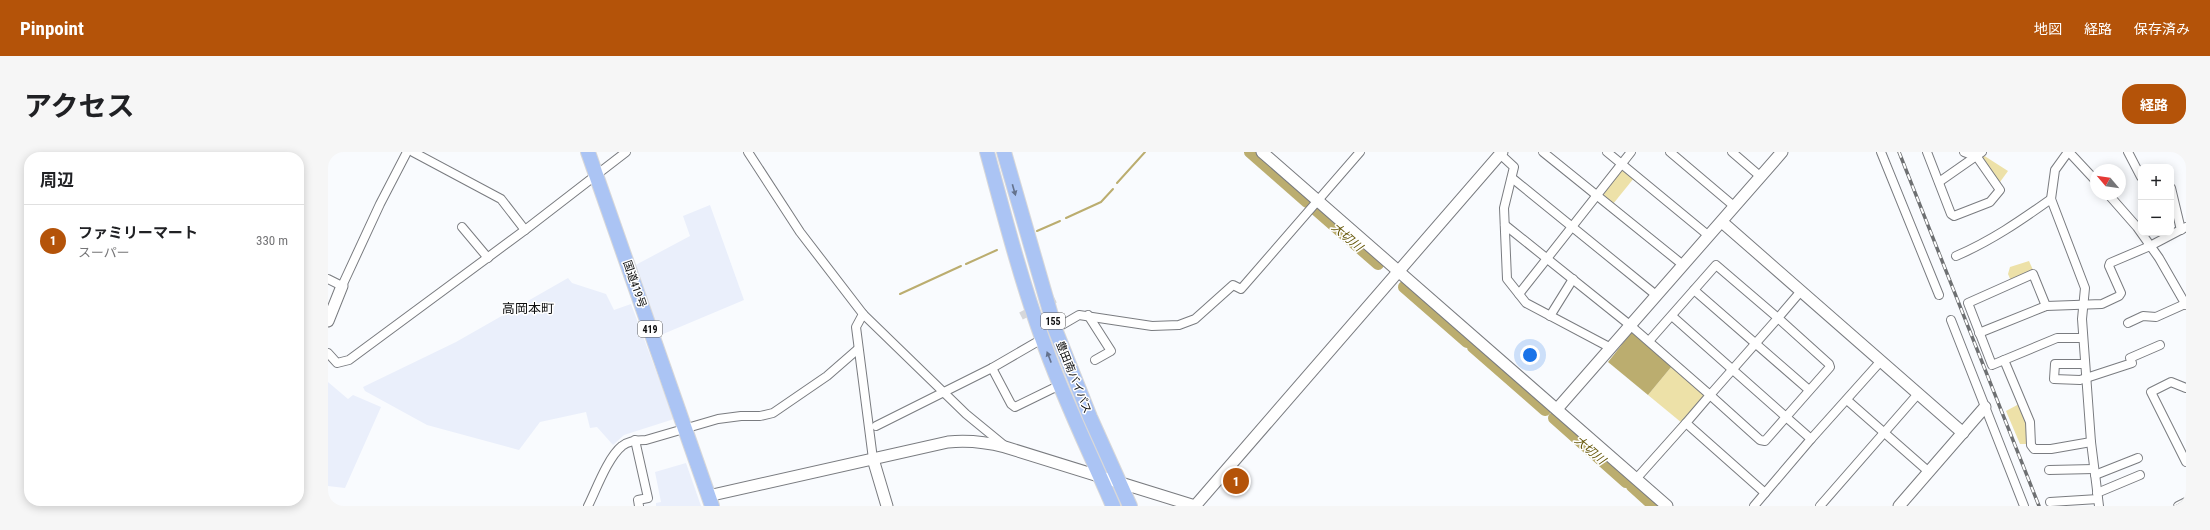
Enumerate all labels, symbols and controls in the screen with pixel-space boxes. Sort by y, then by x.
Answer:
text: Pinpoint [20,17,84,40]
text: 地図 [2034,21,2062,37]
text: 経路 [2084,21,2112,37]
text: 保存済み [2134,21,2190,37]
button: 経路 [2122,84,2186,124]
text: アクセス [24,90,135,123]
north arrow [2090,164,2126,200]
map controls [2138,164,2174,236]
button: + [2138,164,2174,200]
text: 周辺 [40,170,74,190]
one-way arrow [1011,184,1017,196]
button: − [2138,200,2174,236]
water label: 大切川 [1329,220,1367,255]
text: ファミリーマート [78,224,198,242]
text: 1 [50,233,56,248]
text: 330 m [256,233,288,248]
text: スーパー [78,245,130,260]
street label: 国道419号 [620,259,649,310]
district label: 高岡本町 [502,301,554,316]
road number: 155 [1041,313,1065,329]
road number: 419 [638,321,662,337]
street label: 豊田南バイパス [1053,339,1094,415]
your location [1520,345,1540,365]
one-way arrow [1045,350,1051,362]
water label: 大切川 [1572,433,1610,468]
pin: 1 [1223,466,1249,496]

